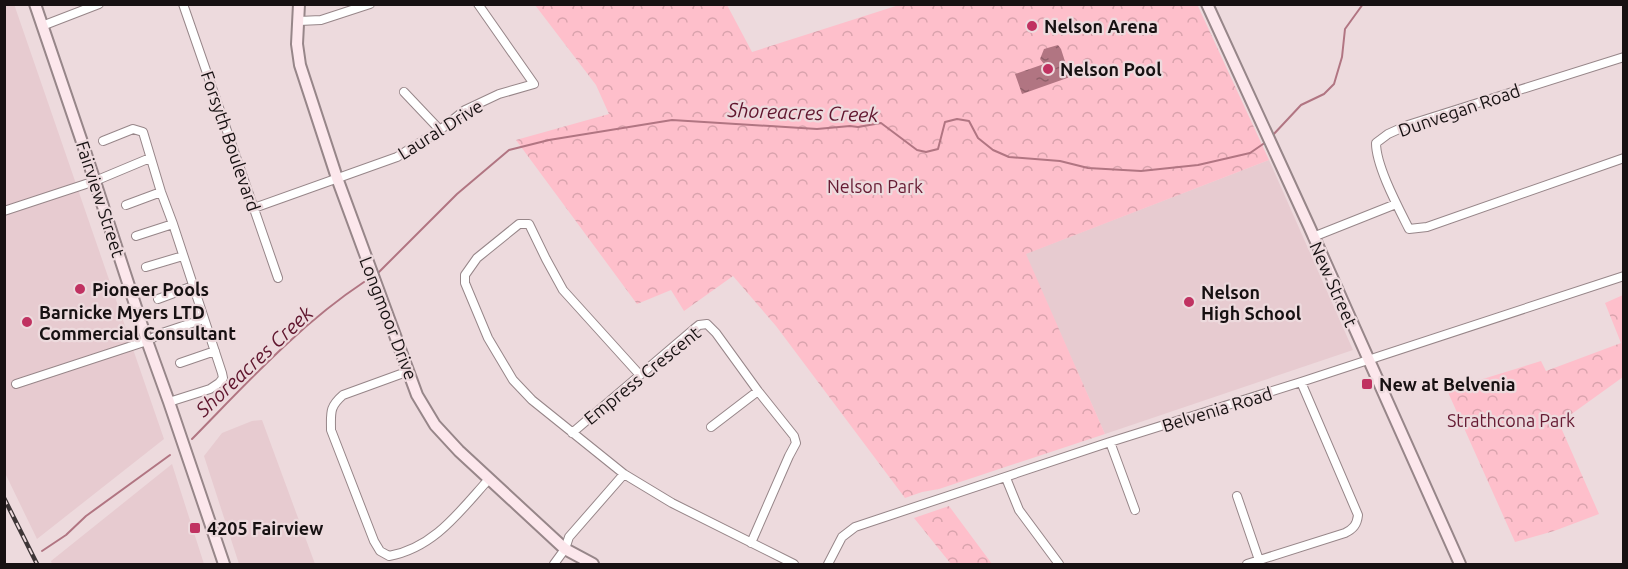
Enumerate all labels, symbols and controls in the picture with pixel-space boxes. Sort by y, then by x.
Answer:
place label: Nelson Arena [1044,16,1158,36]
marker: Nelson Arena [1025,19,1039,33]
place label: Nelson Pool [1060,59,1162,79]
marker: Nelson Pool [1041,62,1055,76]
street label: Forsyth Boulevard [198,68,264,214]
street label: Dunvegan Road [1396,80,1522,140]
street label: Laural Drive [394,95,486,163]
water label: Shoreacres Creek [726,98,880,126]
street label: Fairview Street [73,138,129,260]
park label: Nelson Park [827,176,923,196]
street label: New Street [1306,238,1362,330]
street label: Longmoor Drive [356,254,422,382]
place label: Pioneer Pools [92,279,209,299]
marker: Pioneer Pools [73,282,87,296]
place label: Nelson High School [1201,282,1302,323]
marker: Nelson High School [1182,295,1196,309]
water label: Shoreacres Creek [190,301,318,422]
place label: Barnicke Myers LTD Commercial Consultant [39,302,236,343]
marker: Barnicke Myers LTD Commercial Consultant [20,315,34,329]
street label: Empress Crescent [580,322,704,428]
place label: New at Belvenia [1379,374,1516,394]
marker: New at Belvenia [1360,377,1374,391]
street label: Belvenia Road [1159,383,1275,435]
park label: Strathcona Park [1447,410,1575,430]
place label: 4205 Fairview [207,518,323,538]
marker: 4205 Fairview [188,521,202,535]

